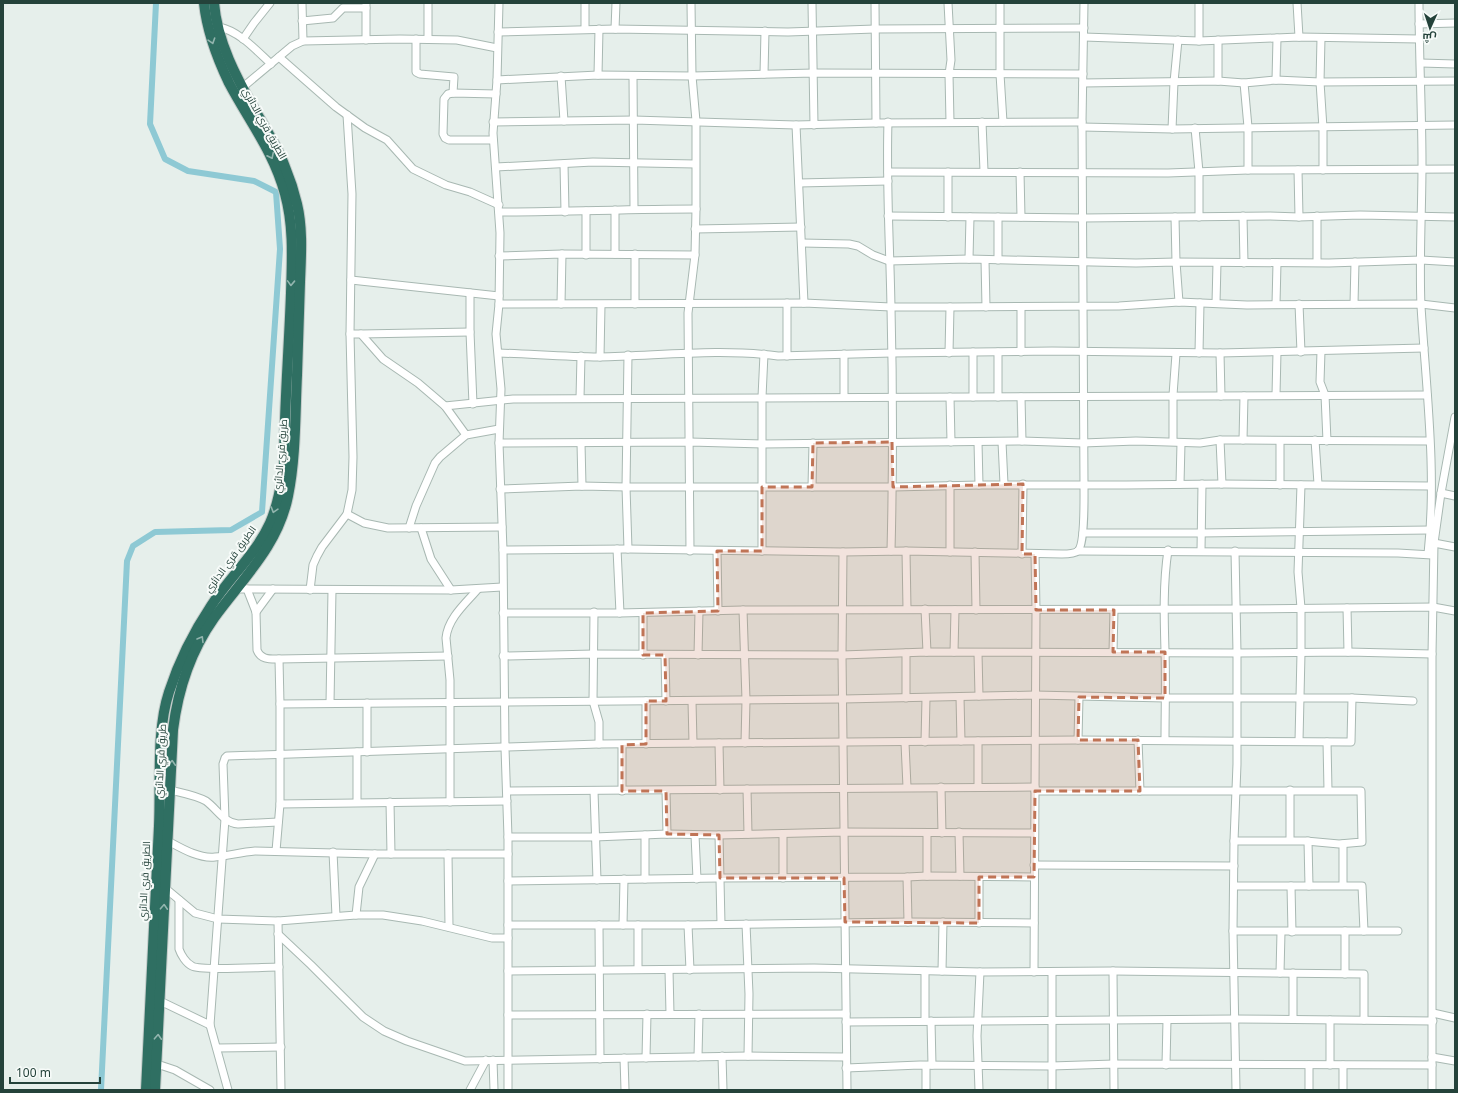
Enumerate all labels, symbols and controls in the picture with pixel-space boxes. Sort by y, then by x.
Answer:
north arrow [1410,8,1450,48]
text: ش [1422,31,1437,46]
one-way arrow [207,37,216,44]
street label: الطريق قري الدائري [239,85,290,162]
one-way arrow [266,152,274,160]
one-way arrow [287,280,295,286]
street label: طريق قري الدائري [270,418,291,494]
one-way arrow [270,506,279,513]
street label: الطريق قري الدائري [201,523,260,596]
one-way arrow [197,636,204,643]
street label: طريق قري الدائري [151,724,170,798]
one-way arrow [167,760,176,766]
street label: الطريق قري الدائري [135,841,154,921]
one-way arrow [160,904,169,910]
one-way arrow [154,1034,162,1040]
scale bar [10,1059,100,1085]
text: 100 m [16,1064,51,1081]

